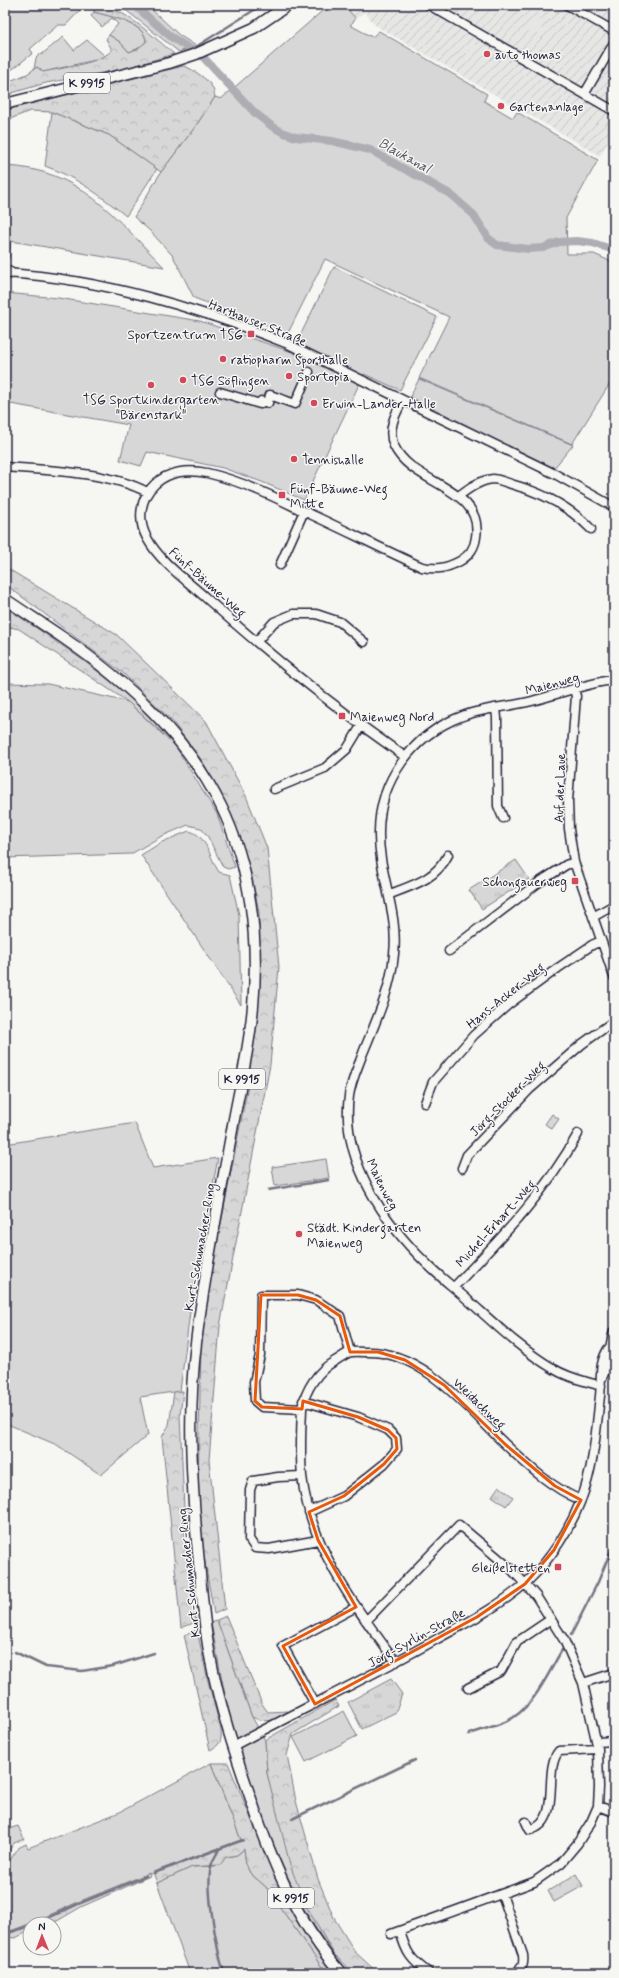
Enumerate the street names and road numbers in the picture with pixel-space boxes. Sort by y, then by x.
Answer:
road number: K 9915 [64,73,110,93]
street label: Harthauser Straße [206,296,309,351]
street label: Fünf-Bäume-Weg [164,544,249,624]
street label: Maienweg [523,669,582,701]
street label: Auf der Laue [551,753,570,823]
street label: Hans-Acker-Weg [463,959,550,1035]
street label: Jörg-Stocker-Weg [467,1058,551,1142]
road number: K 9915 [219,1069,265,1089]
street label: Maienweg [361,1156,402,1214]
street label: Michel-Erhart-Weg [452,1177,541,1273]
street label: Kurt-Schumacher-Ring [181,1182,221,1313]
street label: Weidachweg [447,1375,509,1435]
street label: Kurt-Schumacher-Ring [174,1507,206,1638]
street label: Jörg-Syrlin-Straße [365,1605,469,1674]
road number: K 9915 [268,1888,314,1908]

